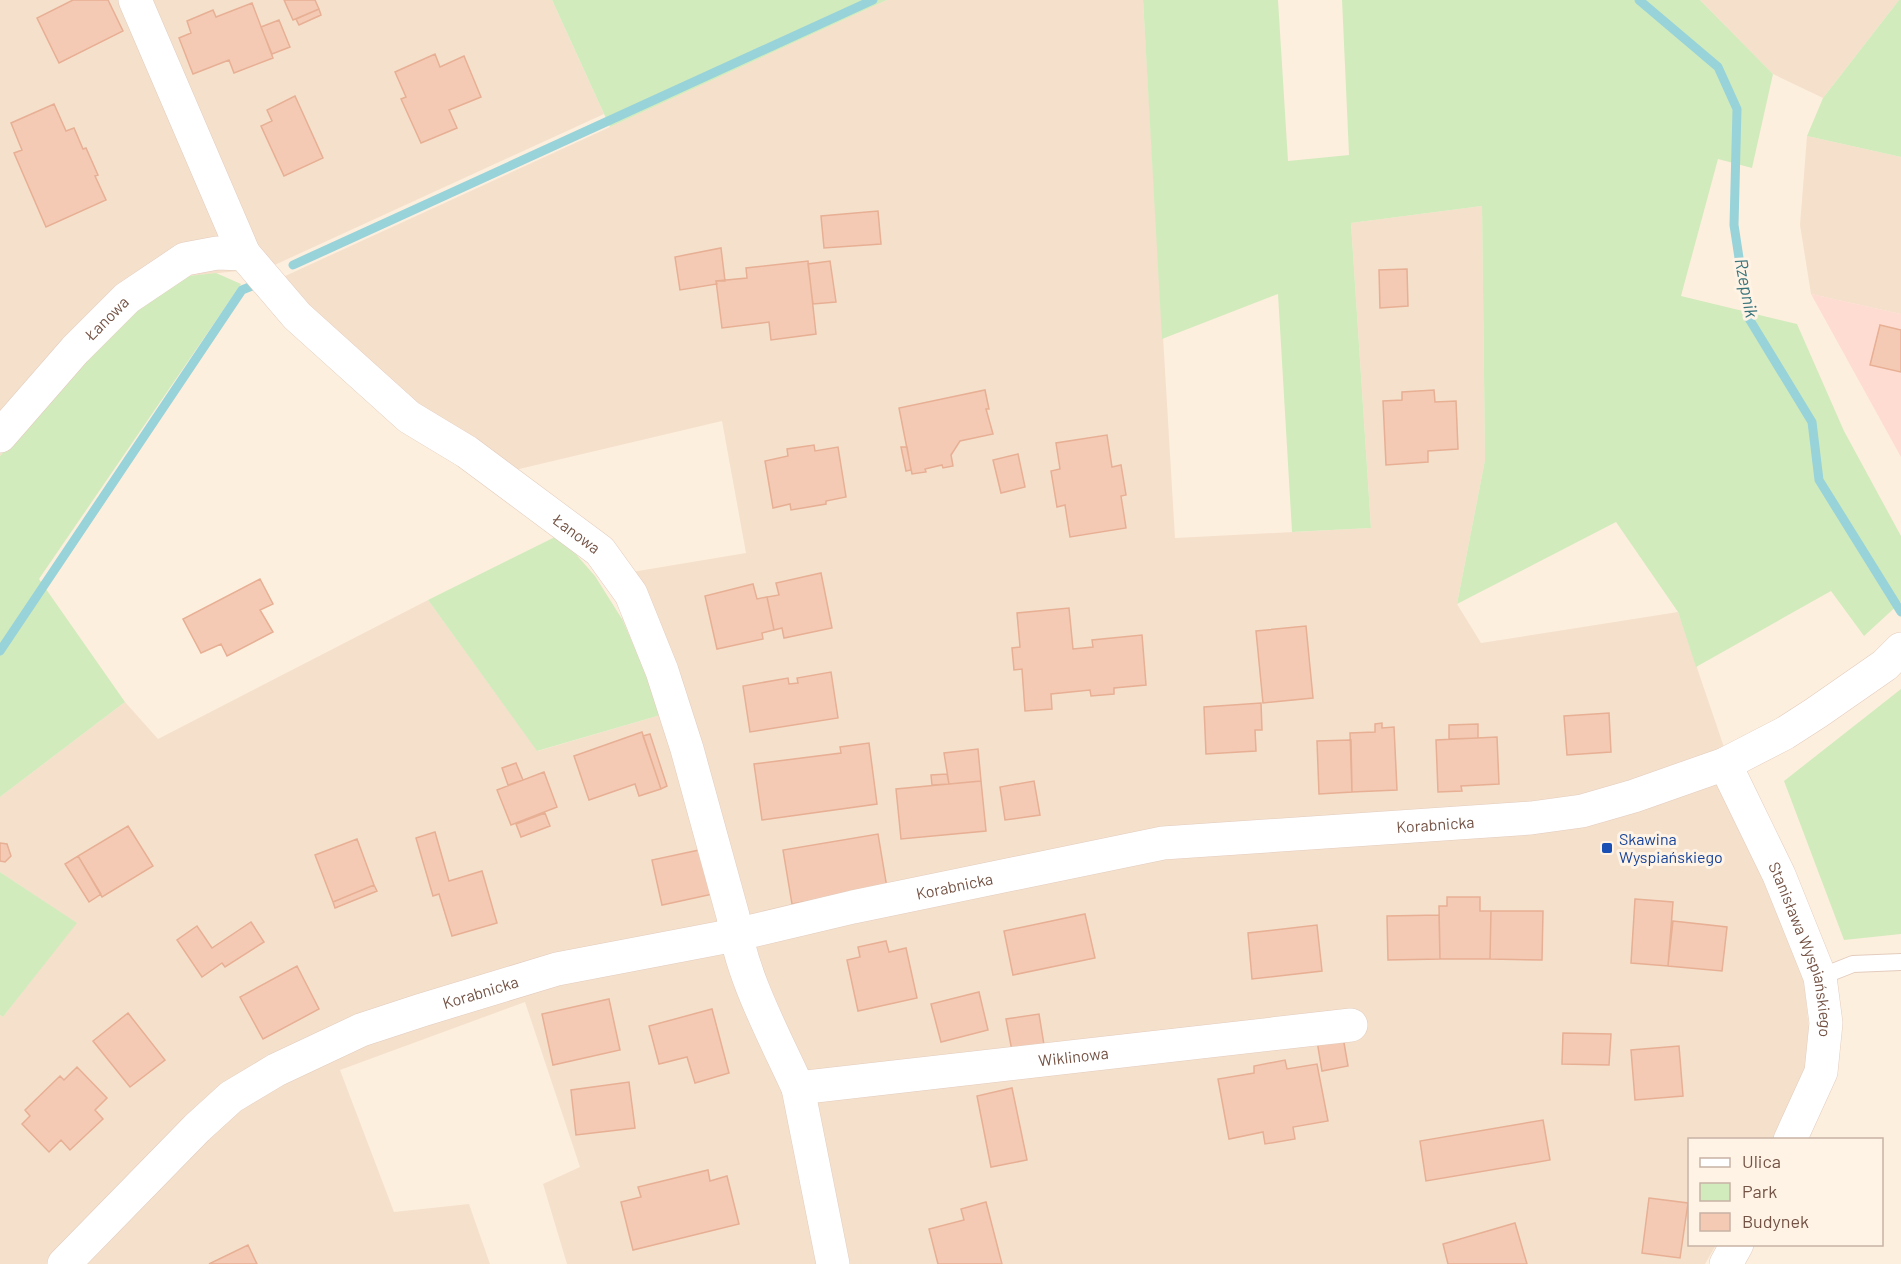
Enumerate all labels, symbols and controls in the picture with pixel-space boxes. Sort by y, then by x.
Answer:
water label: Rzepnik [1730,256,1764,320]
street label: Łanowa [80,292,132,345]
street label: Łanowa [549,509,604,557]
street label: Korabnicka [1396,812,1475,836]
place label: Skawina Wyspiańskiego [1619,829,1723,866]
marker: Skawina Wyspiańskiego [1600,841,1614,855]
street label: Stanisława Wyspiańskiego [1765,859,1836,1038]
street label: Korabnicka [914,868,995,903]
street label: Korabnicka [440,971,521,1012]
street label: Wiklinowa [1037,1043,1109,1070]
legend [1688,1138,1883,1246]
text: Ulica [1742,1150,1781,1172]
text: Park [1742,1180,1777,1202]
text: Budynek [1742,1210,1809,1232]

